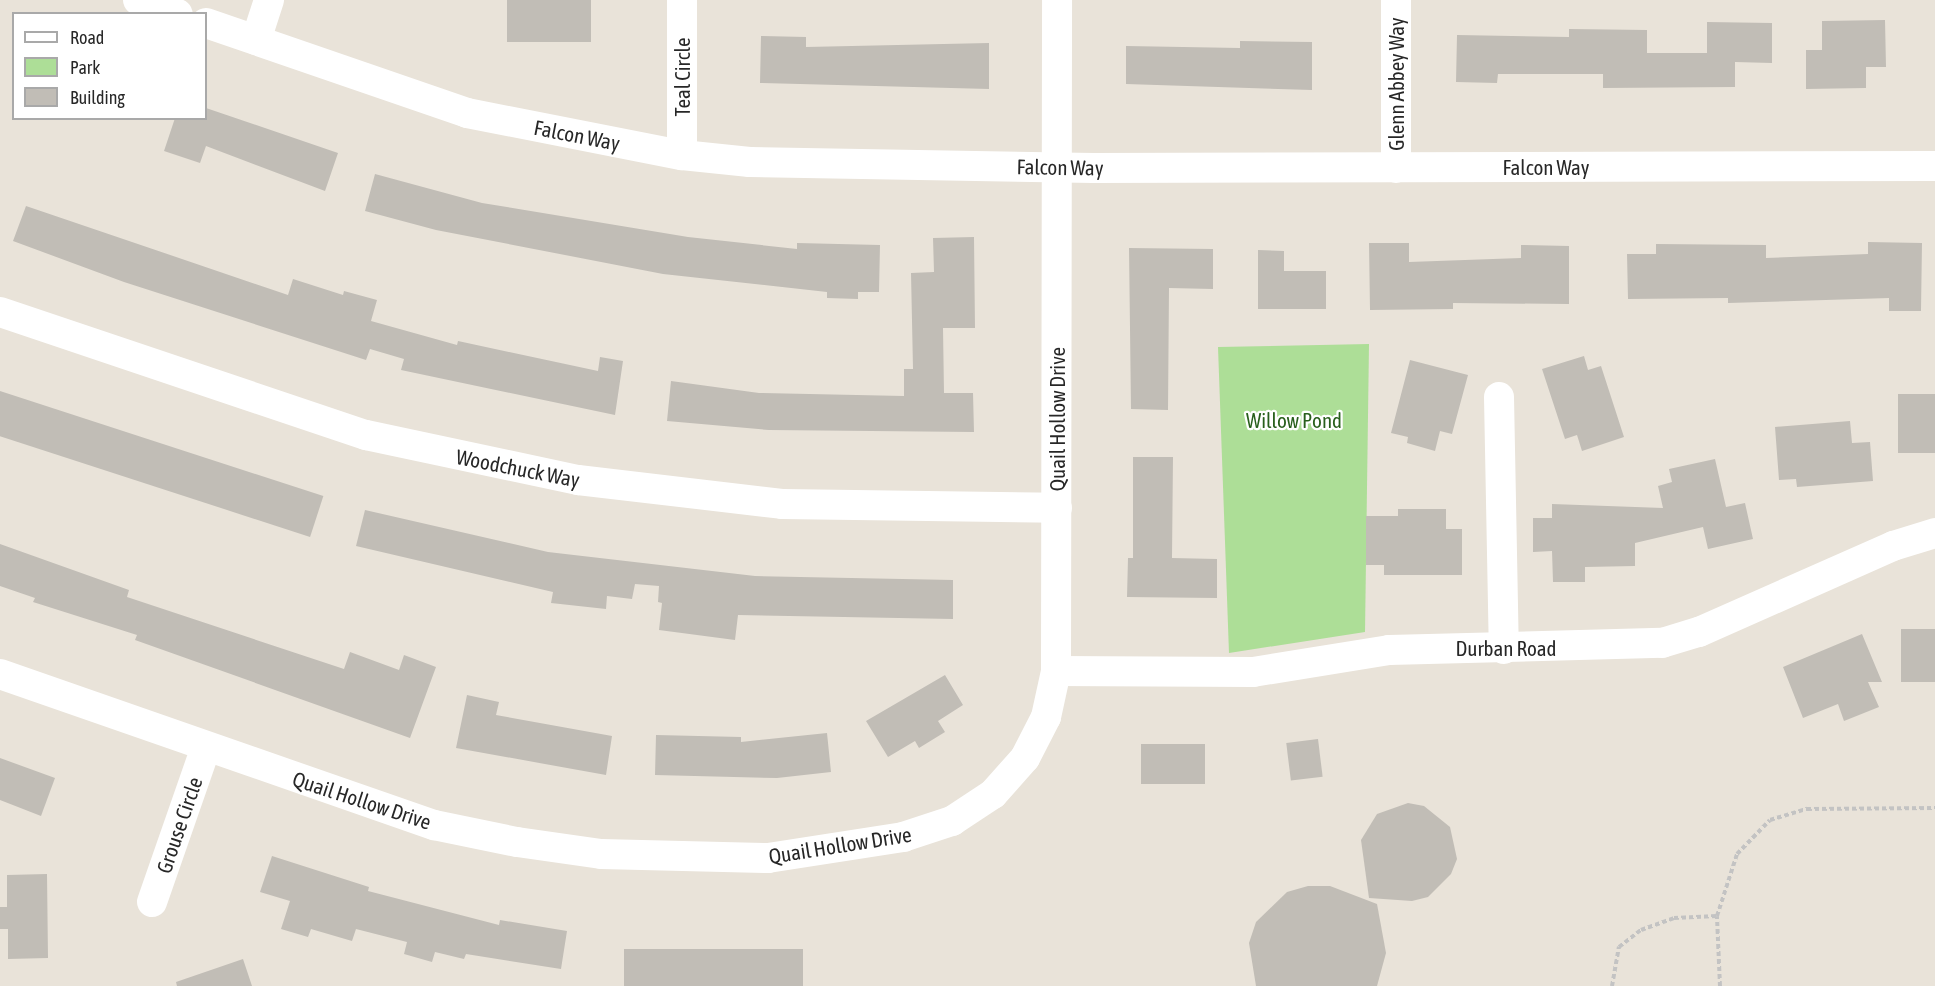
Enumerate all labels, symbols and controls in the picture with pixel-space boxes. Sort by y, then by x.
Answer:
legend [12,12,207,120]
street label: Glenn Abbey Way [1383,17,1409,151]
text: Road [70,27,104,48]
street label: Teal Circle [669,38,695,116]
text: Park [70,57,100,78]
text: Building [70,87,125,108]
street label: Falcon Way [532,114,622,156]
street label: Falcon Way [1016,154,1104,180]
street label: Falcon Way [1503,154,1589,180]
street label: Quail Hollow Drive [1044,347,1070,491]
park label: Willow Pond [1246,407,1342,433]
street label: Woodchuck Way [454,444,582,492]
street label: Durban Road [1456,635,1556,661]
street label: Quail Hollow Drive [290,766,434,834]
street label: Grouse Circle [151,773,207,877]
street label: Quail Hollow Drive [767,821,913,869]

